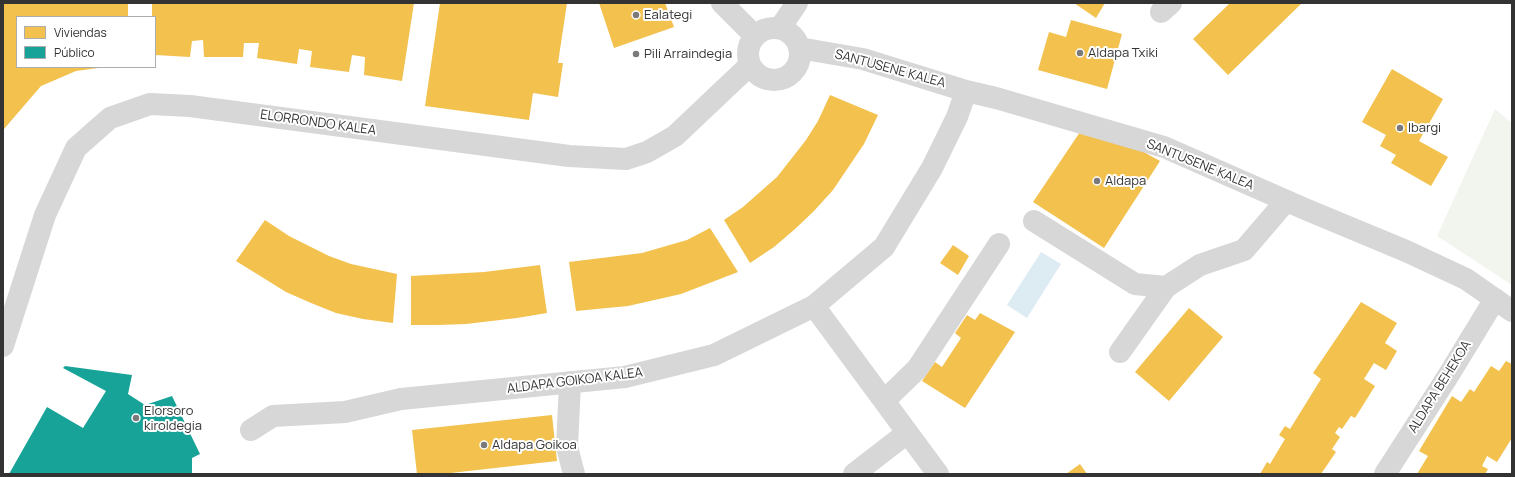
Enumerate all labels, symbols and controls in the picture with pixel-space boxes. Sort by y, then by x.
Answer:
place label: Ealategi [644,7,692,23]
marker: Ealategi [631,10,641,20]
legend [16,16,156,68]
text: Viviendas [54,24,107,41]
text: Público [54,44,95,61]
place label: Aldapa Txiki [1088,45,1158,61]
place label: Pili Arraindegia [644,46,732,62]
street label: SANTUSENE KALEA [833,47,947,91]
marker: Aldapa Txiki [1075,48,1085,58]
marker: Pili Arraindegia [631,49,641,59]
street label: ELORRONDO KALEA [259,107,377,139]
place label: Ibargi [1408,120,1441,136]
marker: Ibargi [1395,123,1405,133]
street label: SANTUSENE KALEA [1144,136,1256,194]
place label: Aldapa [1105,173,1146,189]
marker: Aldapa [1092,176,1102,186]
street label: ALDAPA BEHEKOA [1405,338,1475,436]
street label: ALDAPA GOIKOA KALEA [506,365,644,397]
place label: Elorsoro kiroldegia [144,403,202,434]
marker: Elorsoro kiroldegia [131,413,141,423]
place label: Aldapa Goikoa [492,437,577,453]
marker: Aldapa Goikoa [479,440,489,450]

